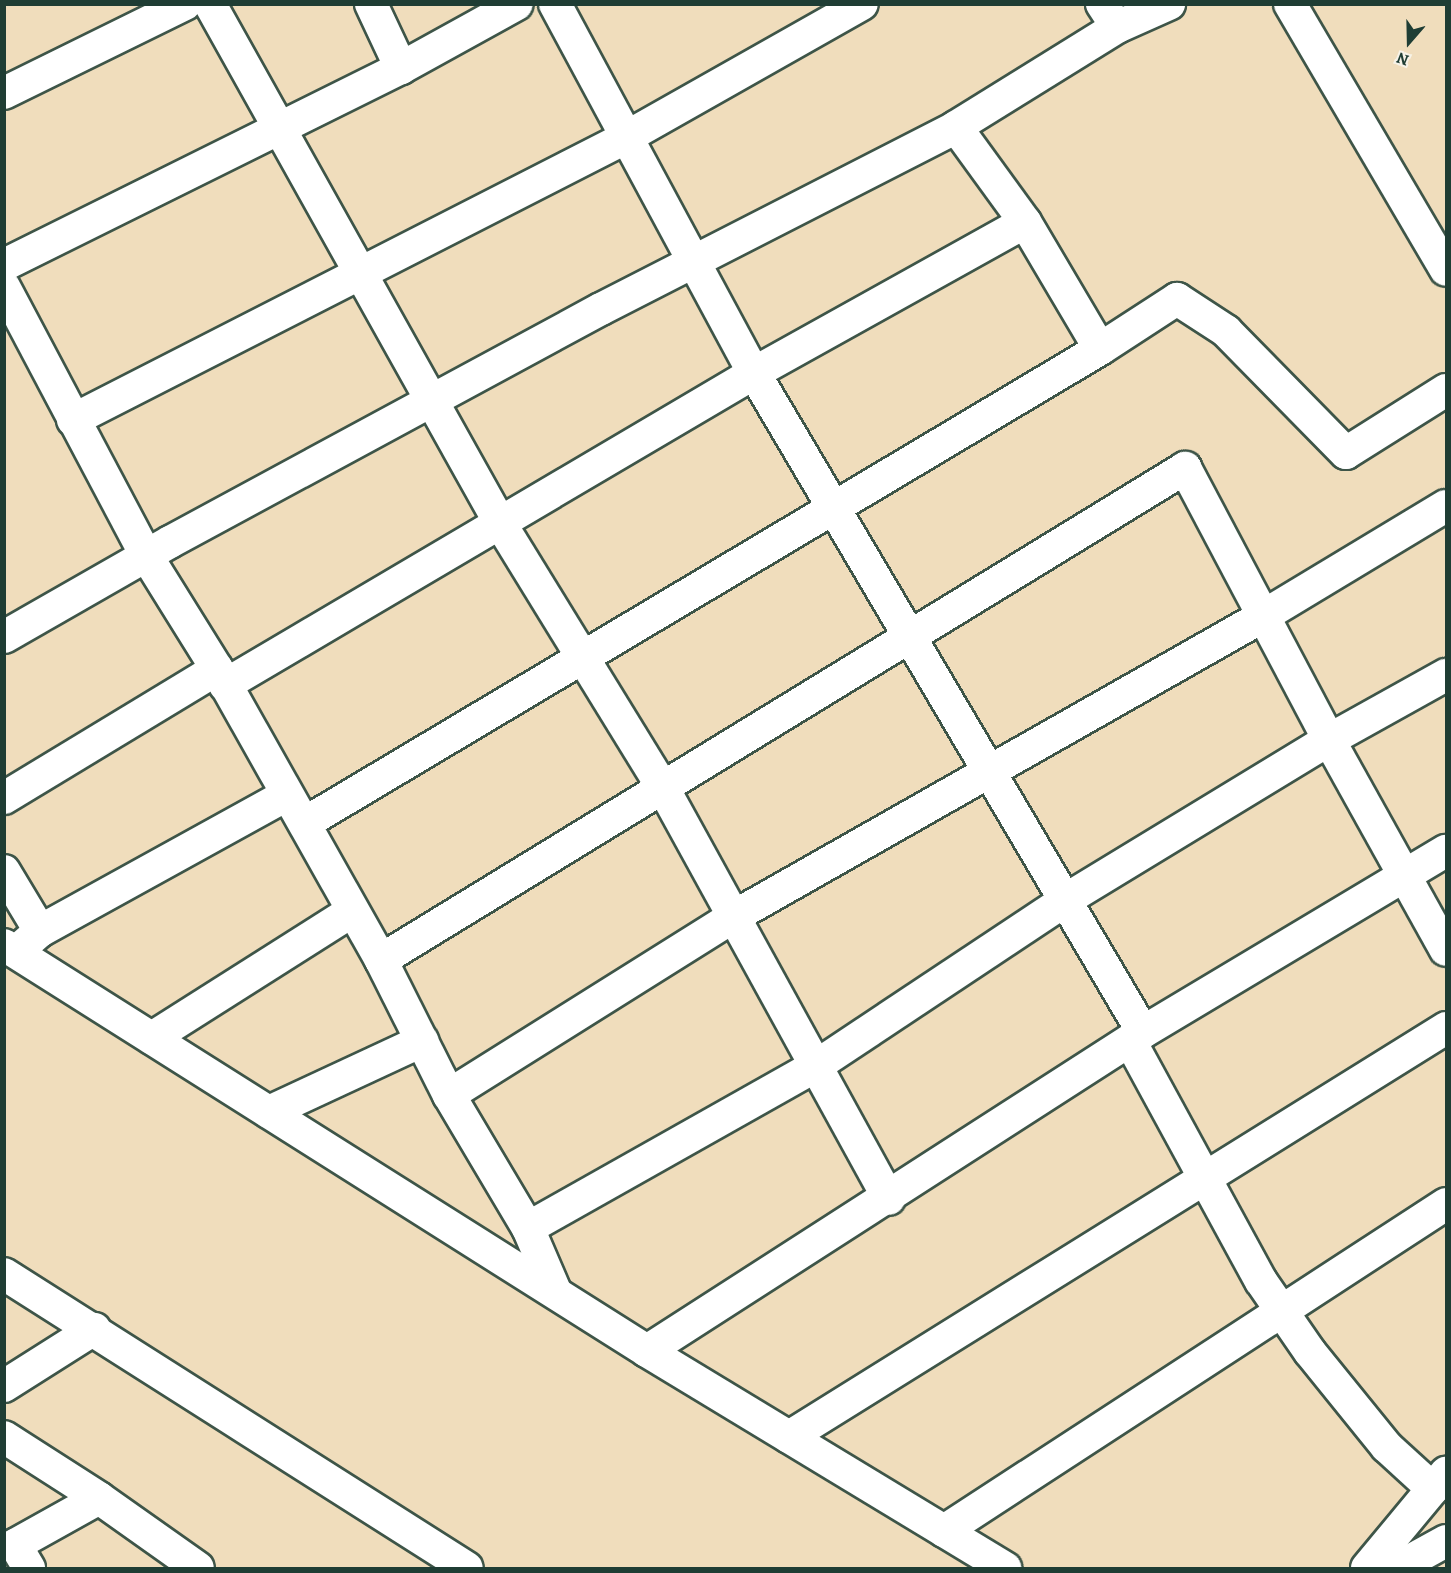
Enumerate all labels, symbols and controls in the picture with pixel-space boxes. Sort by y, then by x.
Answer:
north arrow [1379,12,1439,72]
text: N [1394,47,1412,71]

